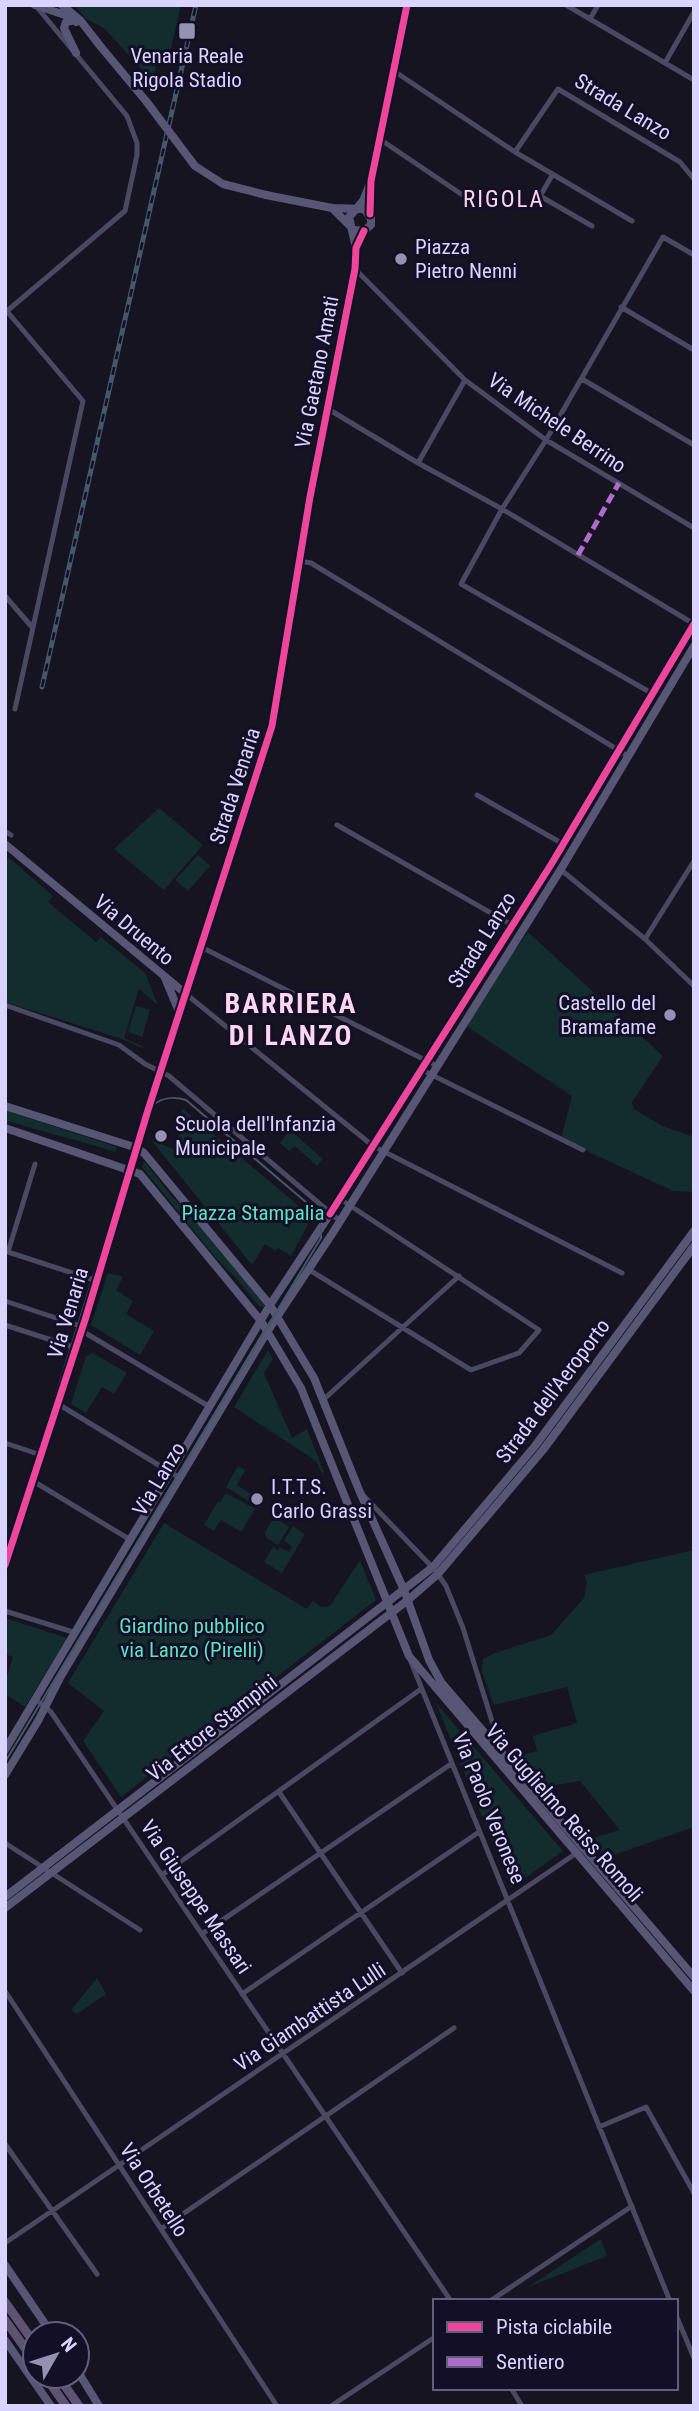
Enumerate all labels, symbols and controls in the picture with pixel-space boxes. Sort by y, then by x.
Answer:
marker: Venaria Reale Rigola Stadio [177,21,197,41]
place label: Venaria Reale Rigola Stadio [130,44,244,92]
street label: Strada Lanzo [570,69,676,145]
district label: RIGOLA [463,186,545,213]
place label: Piazza Pietro Nenni [415,235,517,283]
marker: Piazza Pietro Nenni [393,251,409,267]
street label: Via Gaetano Amati [290,294,344,450]
street label: Via Michele Berrino [484,368,630,478]
street label: Strada Venaria [205,725,265,847]
street label: Strada Lanzo [443,888,521,992]
street label: Via Druento [89,890,179,970]
district label: BARRIERA DI LANZO [225,987,357,1052]
place label: Castello del Bramafame [558,991,656,1039]
marker: Castello del Bramafame [662,1007,678,1023]
place label: Scuola dell'Infanzia Municipale [175,1112,336,1160]
marker: Scuola dell'Infanzia Municipale [153,1128,169,1144]
park label: Piazza Stampalia [182,1201,324,1225]
street label: Via Venaria [43,1264,93,1362]
street label: Strada dell'Aeroporto [491,1314,615,1468]
street label: Via Lanzo [128,1438,190,1520]
place label: I.T.T.S. Carlo Grassi [271,1475,372,1523]
marker: I.T.T.S. Carlo Grassi [249,1491,265,1507]
park label: Giardino pubblico via Lanzo (Pirelli) [119,1614,265,1662]
street label: Via Ettore Stampini [142,1670,282,1786]
street label: Via Guglielmo Reiss Romoli [480,1719,648,1907]
street label: Via Paolo Veronese [448,1729,530,1887]
street label: Via Giuseppe Massari [136,1816,256,1978]
street label: Via Giambattista Lulli [230,1958,390,2076]
street label: Via Orbetello [115,2139,193,2241]
legend [433,2299,678,2390]
text: Pista ciclabile [496,2315,612,2339]
north arrow [21,2320,91,2390]
text: N [56,2333,81,2356]
text: Sentiero [496,2350,565,2374]

